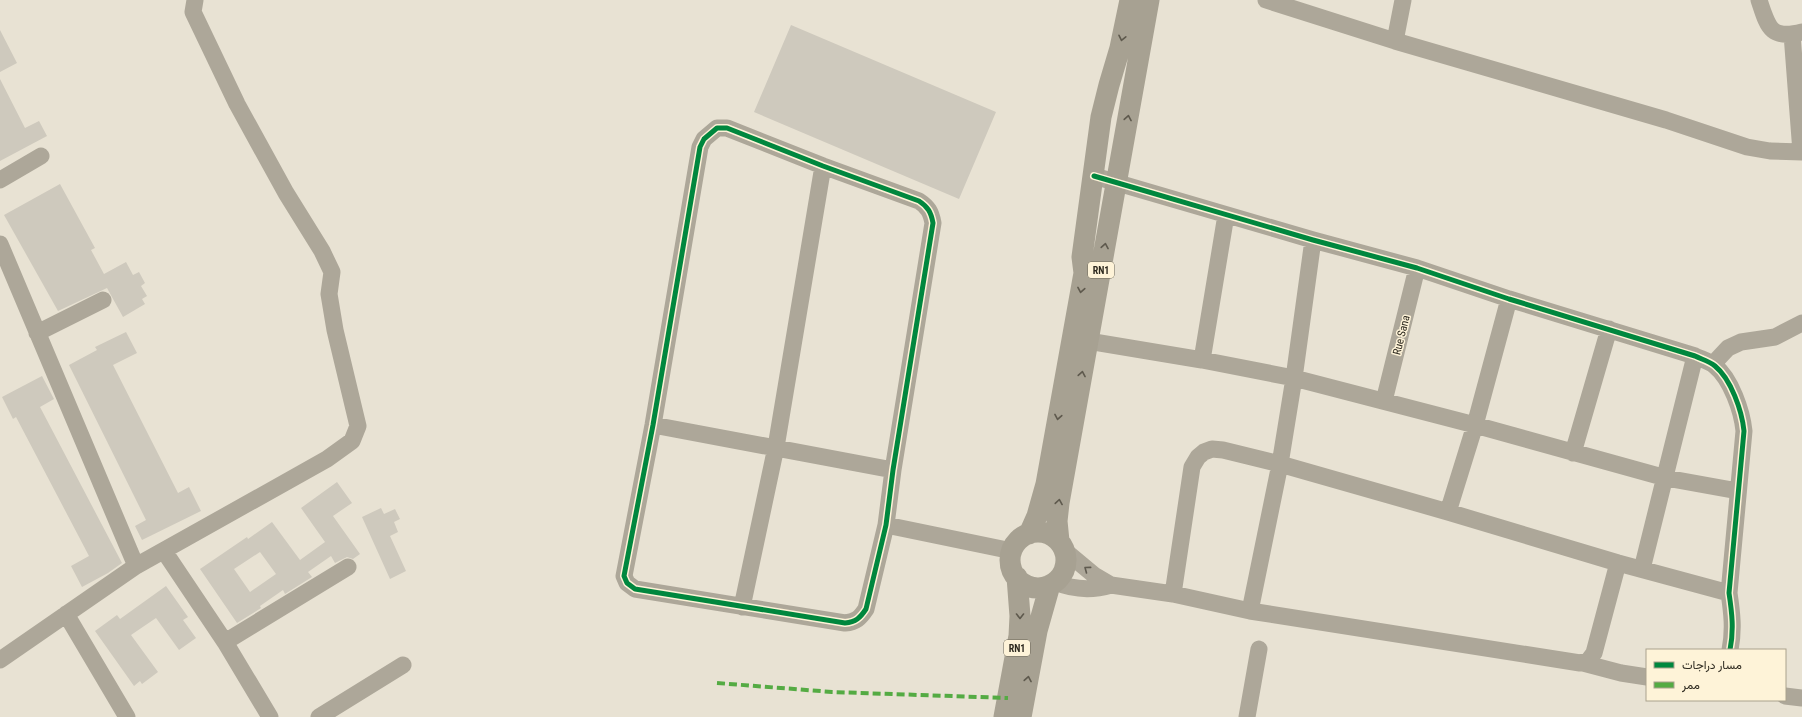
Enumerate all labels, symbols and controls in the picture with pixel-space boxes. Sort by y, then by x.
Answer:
one-way arrow [1119,35,1127,41]
one-way arrow [1123,115,1132,122]
one-way arrow [1100,243,1109,250]
road number: RN1 [1088,262,1114,278]
one-way arrow [1078,286,1086,293]
street label: Rue Sana [1390,314,1413,356]
one-way arrow [1077,371,1086,377]
one-way arrow [1054,414,1063,421]
one-way arrow [1054,499,1063,505]
one-way arrow [1084,567,1091,574]
one-way arrow [1016,613,1024,619]
road number: RN1 [1004,640,1030,656]
legend [1646,649,1786,701]
text: مسار دراجات [1682,658,1742,673]
one-way arrow [1023,676,1032,682]
text: ممر [1681,678,1700,693]

